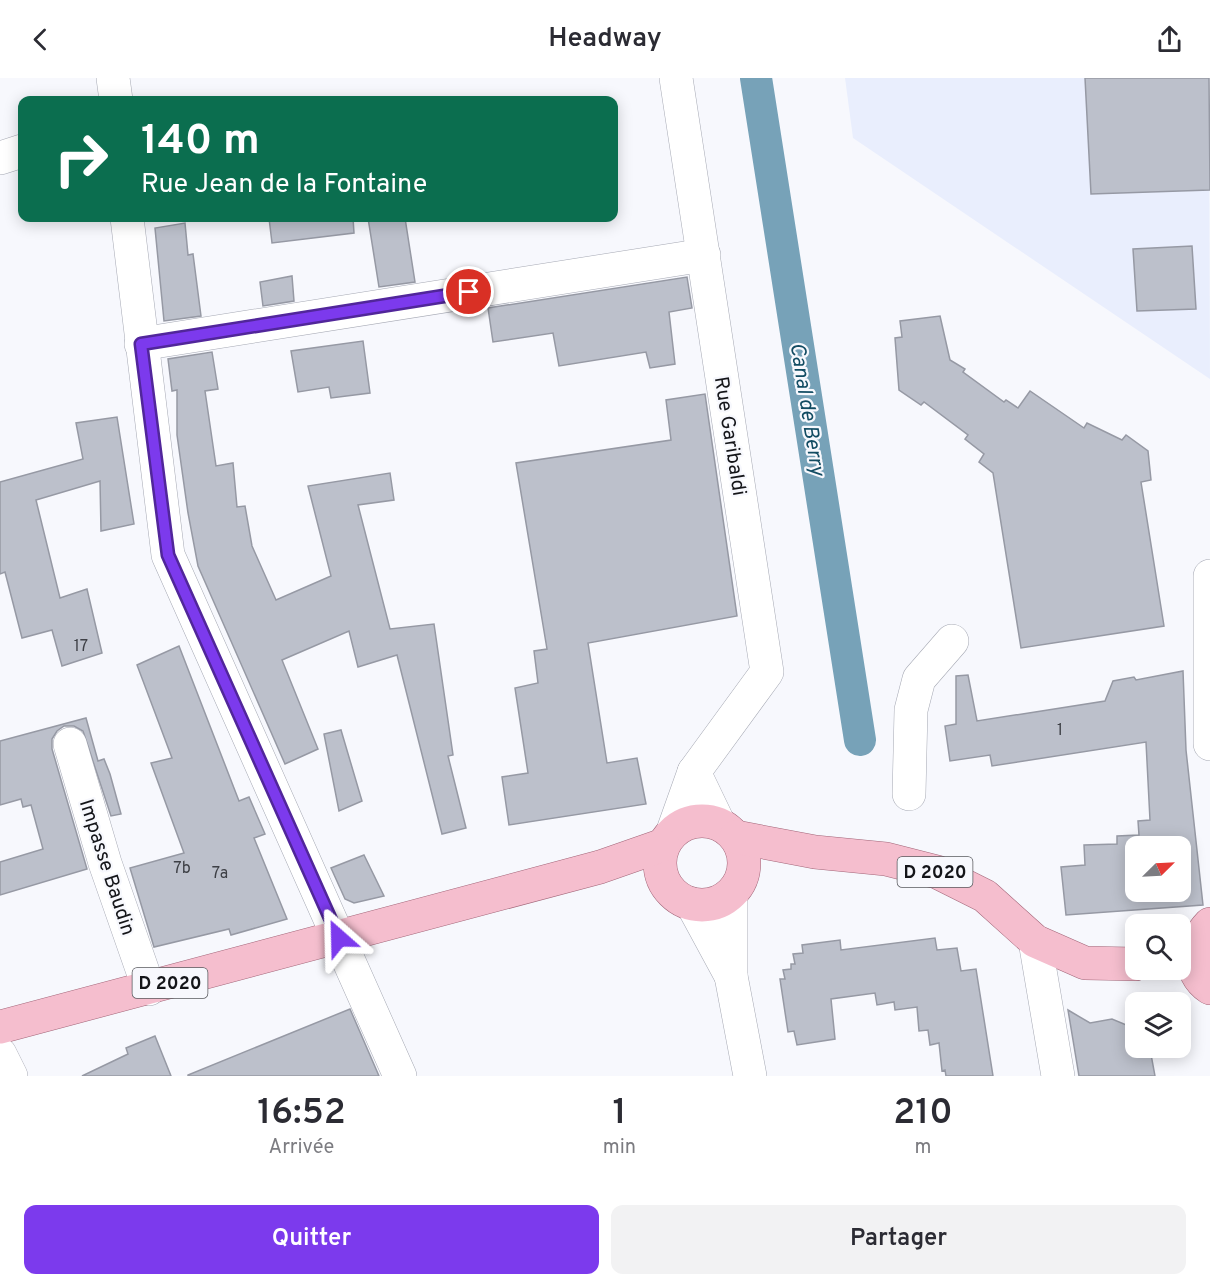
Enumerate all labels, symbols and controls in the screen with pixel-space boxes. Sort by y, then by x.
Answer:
text: Headway [548,22,662,56]
icon: back [24,23,57,56]
icon: share [1153,23,1186,56]
text: 140 m [141,116,260,169]
icon: right [42,120,120,198]
text: Rue Jean de la Fontaine [141,168,427,202]
pin [443,266,494,317]
icon: arrive [452,275,485,308]
water label: Canal de Berry [783,341,831,479]
street label: Rue Garibaldi [707,375,751,498]
house number: 17 [74,637,88,657]
house number: 1 [1057,721,1063,741]
street label: Impasse Baudin [72,796,140,939]
north arrow [1125,836,1191,902]
map controls [1125,836,1191,1058]
road number: D 2020 [898,857,972,887]
house number: 7b [173,859,191,879]
house number: 7a [212,864,228,884]
position arrow [307,906,371,970]
button: search [1125,914,1191,980]
road number: D 2020 [132,968,207,998]
button: layers [1125,992,1191,1058]
text: 16:52 [257,1091,346,1137]
text: 1 [612,1091,627,1137]
text: 210 [893,1091,953,1137]
text: Arrivée [269,1135,334,1161]
text: min [603,1135,636,1161]
text: m [915,1135,932,1161]
button: Quitter [24,1205,599,1274]
button: Partager [611,1205,1186,1274]

